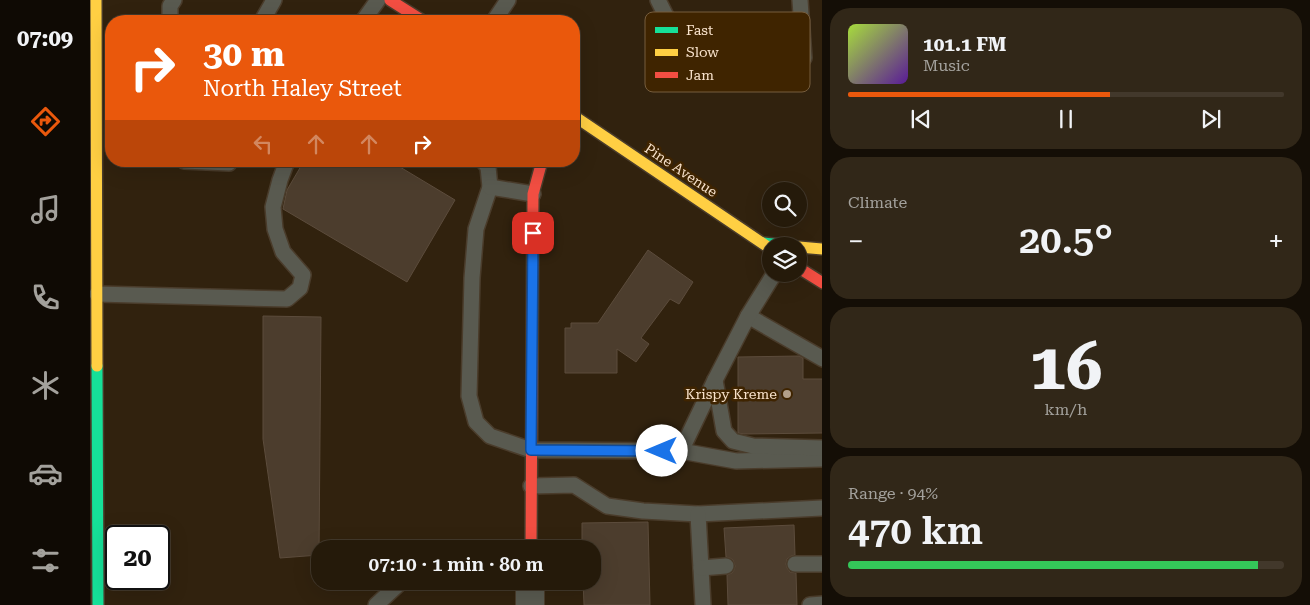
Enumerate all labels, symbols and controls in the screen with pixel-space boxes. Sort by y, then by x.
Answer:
legend [645,12,810,92]
text: Fast [686,22,713,38]
text: 07:09 [17,26,73,51]
text: 101.1 FM [923,33,1006,56]
text: 30 m [203,34,285,75]
icon: right [120,35,185,100]
text: Slow [686,44,719,60]
text: Music [923,56,970,75]
text: Jam [686,67,714,83]
text: North Haley Street [203,76,402,101]
icon: directions [28,104,63,139]
icon: previous [907,105,935,133]
icon: pause [1052,105,1080,133]
icon: next [1197,105,1225,133]
icon: left [249,130,277,158]
icon: ahead [302,130,330,158]
icon: ahead [355,130,383,158]
icon: right [408,130,436,158]
street label: Pine Avenue [642,140,721,200]
map controls [762,182,807,282]
button: search [762,182,807,227]
icon: music [28,192,63,227]
text: Climate [848,193,907,212]
pin [512,212,554,254]
text: 20.5° [1019,218,1113,262]
icon: arrive [519,219,547,247]
text: − [848,225,864,258]
text: + [1268,225,1284,258]
button: layers [762,237,807,282]
icon: phone [28,280,63,315]
text: 16 [1030,329,1102,405]
icon: climate [28,368,63,403]
place label: Krispy Kreme [685,386,777,402]
marker: Krispy Kreme [781,388,793,400]
text: km/h [1045,400,1087,419]
position arrow [635,424,687,476]
icon: car [28,456,63,491]
text: Range · 94% [848,484,938,503]
text: 470 km [848,509,983,553]
speed limit sign: 20 [105,525,170,590]
icon: filters [28,543,63,578]
text: 07:10 · 1 min · 80 m [369,553,543,576]

